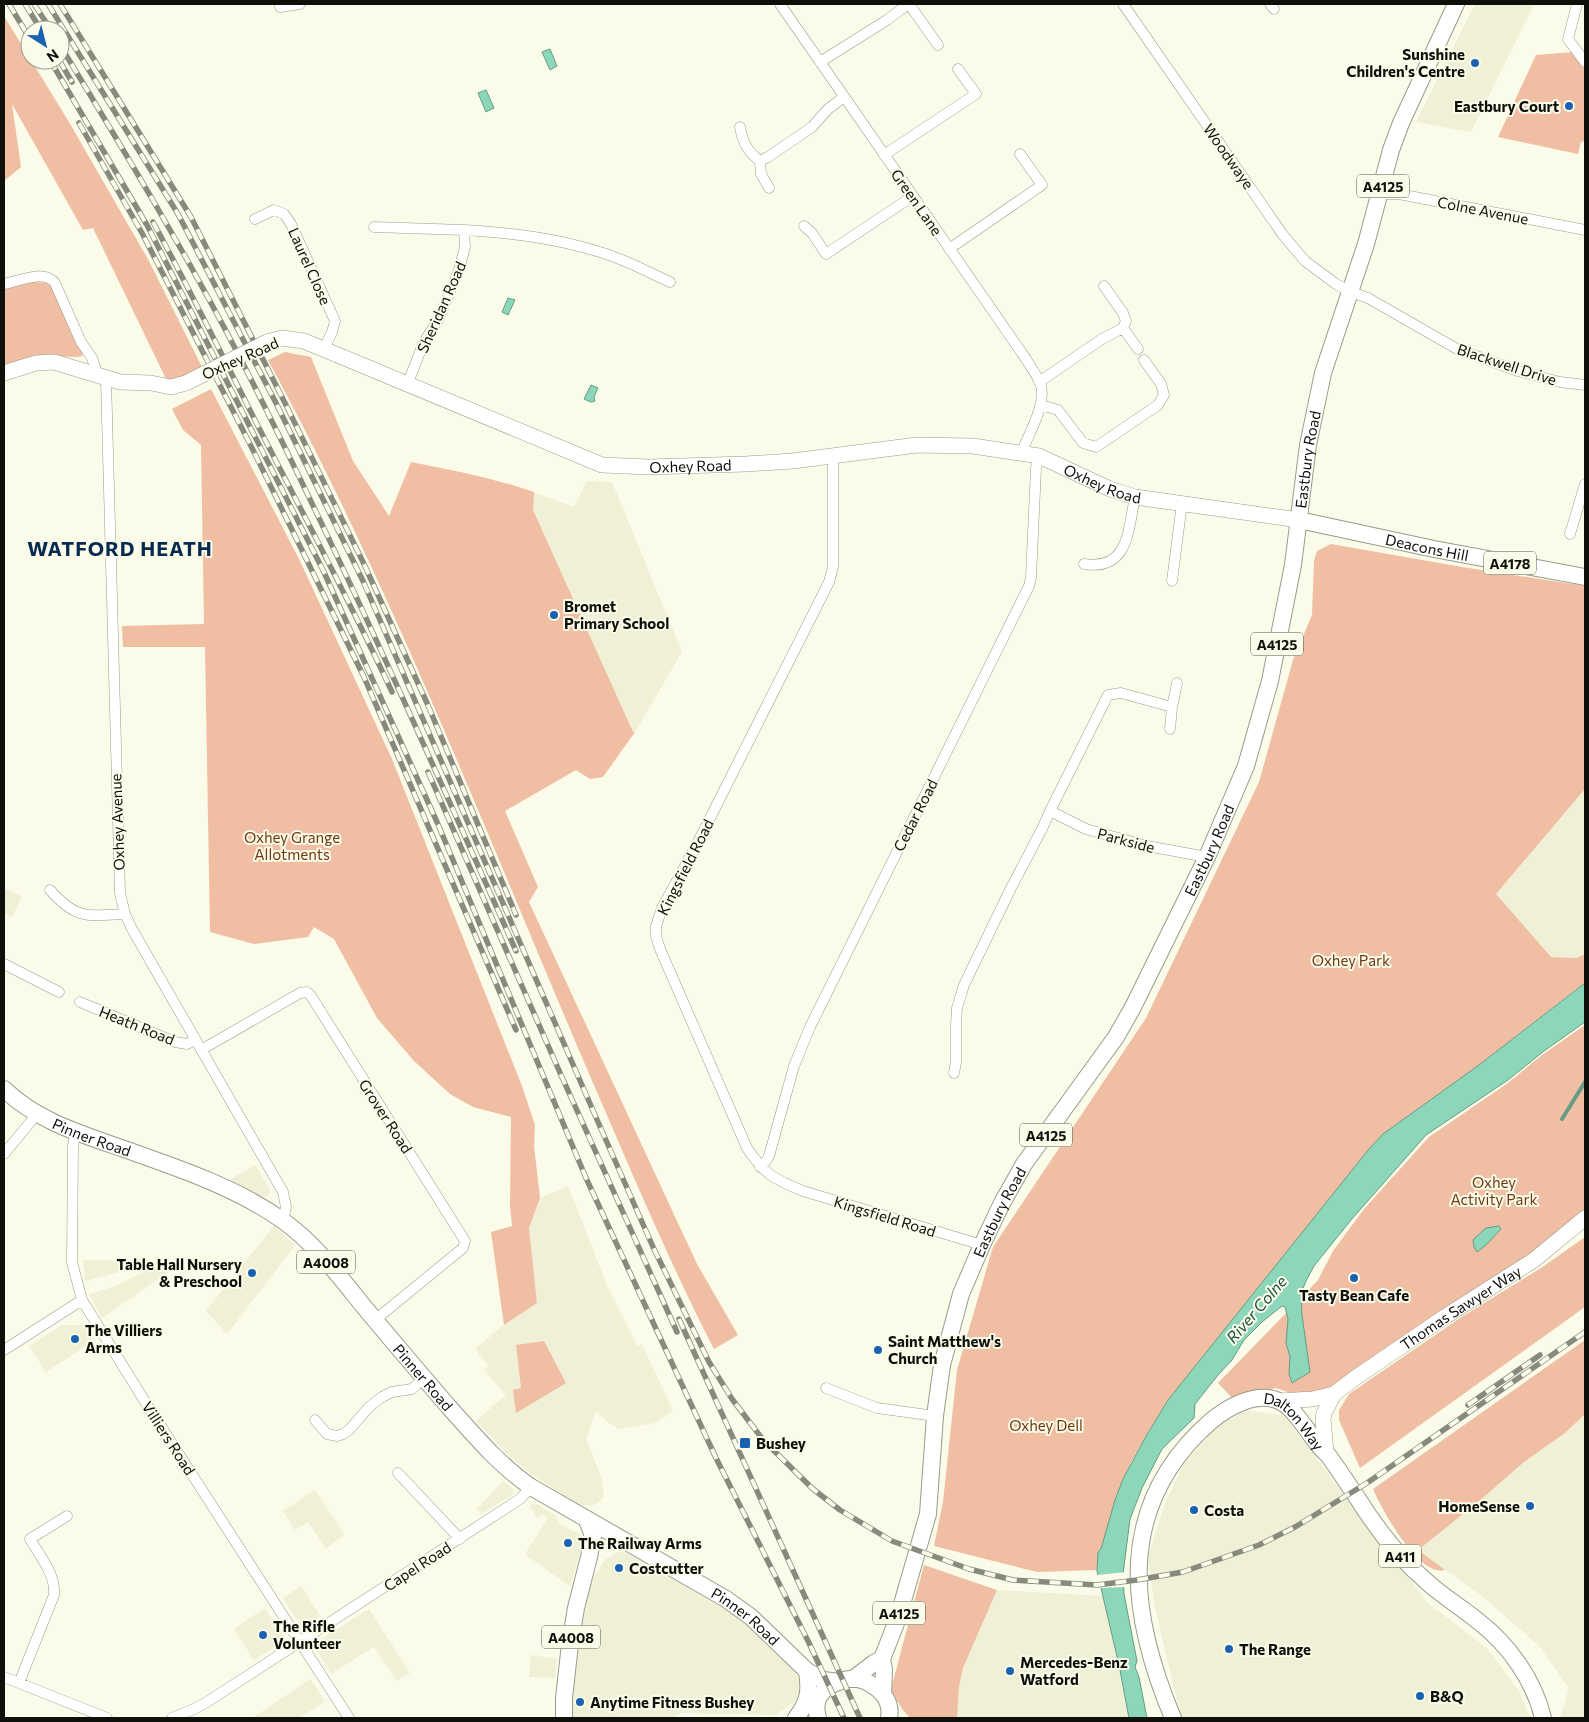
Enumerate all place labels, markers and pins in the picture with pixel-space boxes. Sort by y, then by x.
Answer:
place label: Sunshine Children's Centre [1346,45,1465,80]
marker: Sunshine Children's Centre [1469,57,1481,69]
place label: Eastbury Court [1454,97,1559,115]
marker: Eastbury Court [1563,100,1575,112]
place label: Bromet Primary School [564,597,669,632]
marker: Bromet Primary School [548,609,560,621]
place label: Table Hall Nursery & Preschool [116,1255,243,1290]
marker: Table Hall Nursery & Preschool [246,1267,258,1279]
marker: Tasty Bean Cafe [1348,1272,1360,1284]
place label: Tasty Bean Cafe [1299,1286,1409,1304]
place label: The Villiers Arms [85,1321,162,1356]
place label: Saint Matthew's Church [888,1332,1001,1367]
marker: The Villiers Arms [69,1333,81,1345]
marker: Saint Matthew's Church [872,1344,884,1356]
place label: Bushey [756,1434,807,1452]
marker: Bushey [738,1436,752,1450]
place label: HomeSense [1438,1497,1520,1515]
marker: HomeSense [1524,1500,1536,1512]
place label: Costa [1204,1501,1244,1519]
marker: Costa [1188,1504,1200,1516]
place label: The Railway Arms [578,1534,702,1552]
marker: The Railway Arms [562,1537,574,1549]
place label: Costcutter [629,1559,704,1577]
marker: Costcutter [613,1562,625,1574]
place label: The Rifle Volunteer [273,1617,341,1652]
marker: The Rifle Volunteer [257,1629,269,1641]
place label: The Range [1239,1640,1311,1658]
marker: The Range [1223,1643,1235,1655]
place label: Mercedes-Benz Watford [1020,1653,1128,1688]
marker: Mercedes-Benz Watford [1004,1665,1016,1677]
place label: B&Q [1430,1687,1464,1705]
marker: B&Q [1414,1690,1426,1702]
place label: Anytime Fitness Bushey [590,1693,755,1711]
marker: Anytime Fitness Bushey [574,1696,586,1708]

